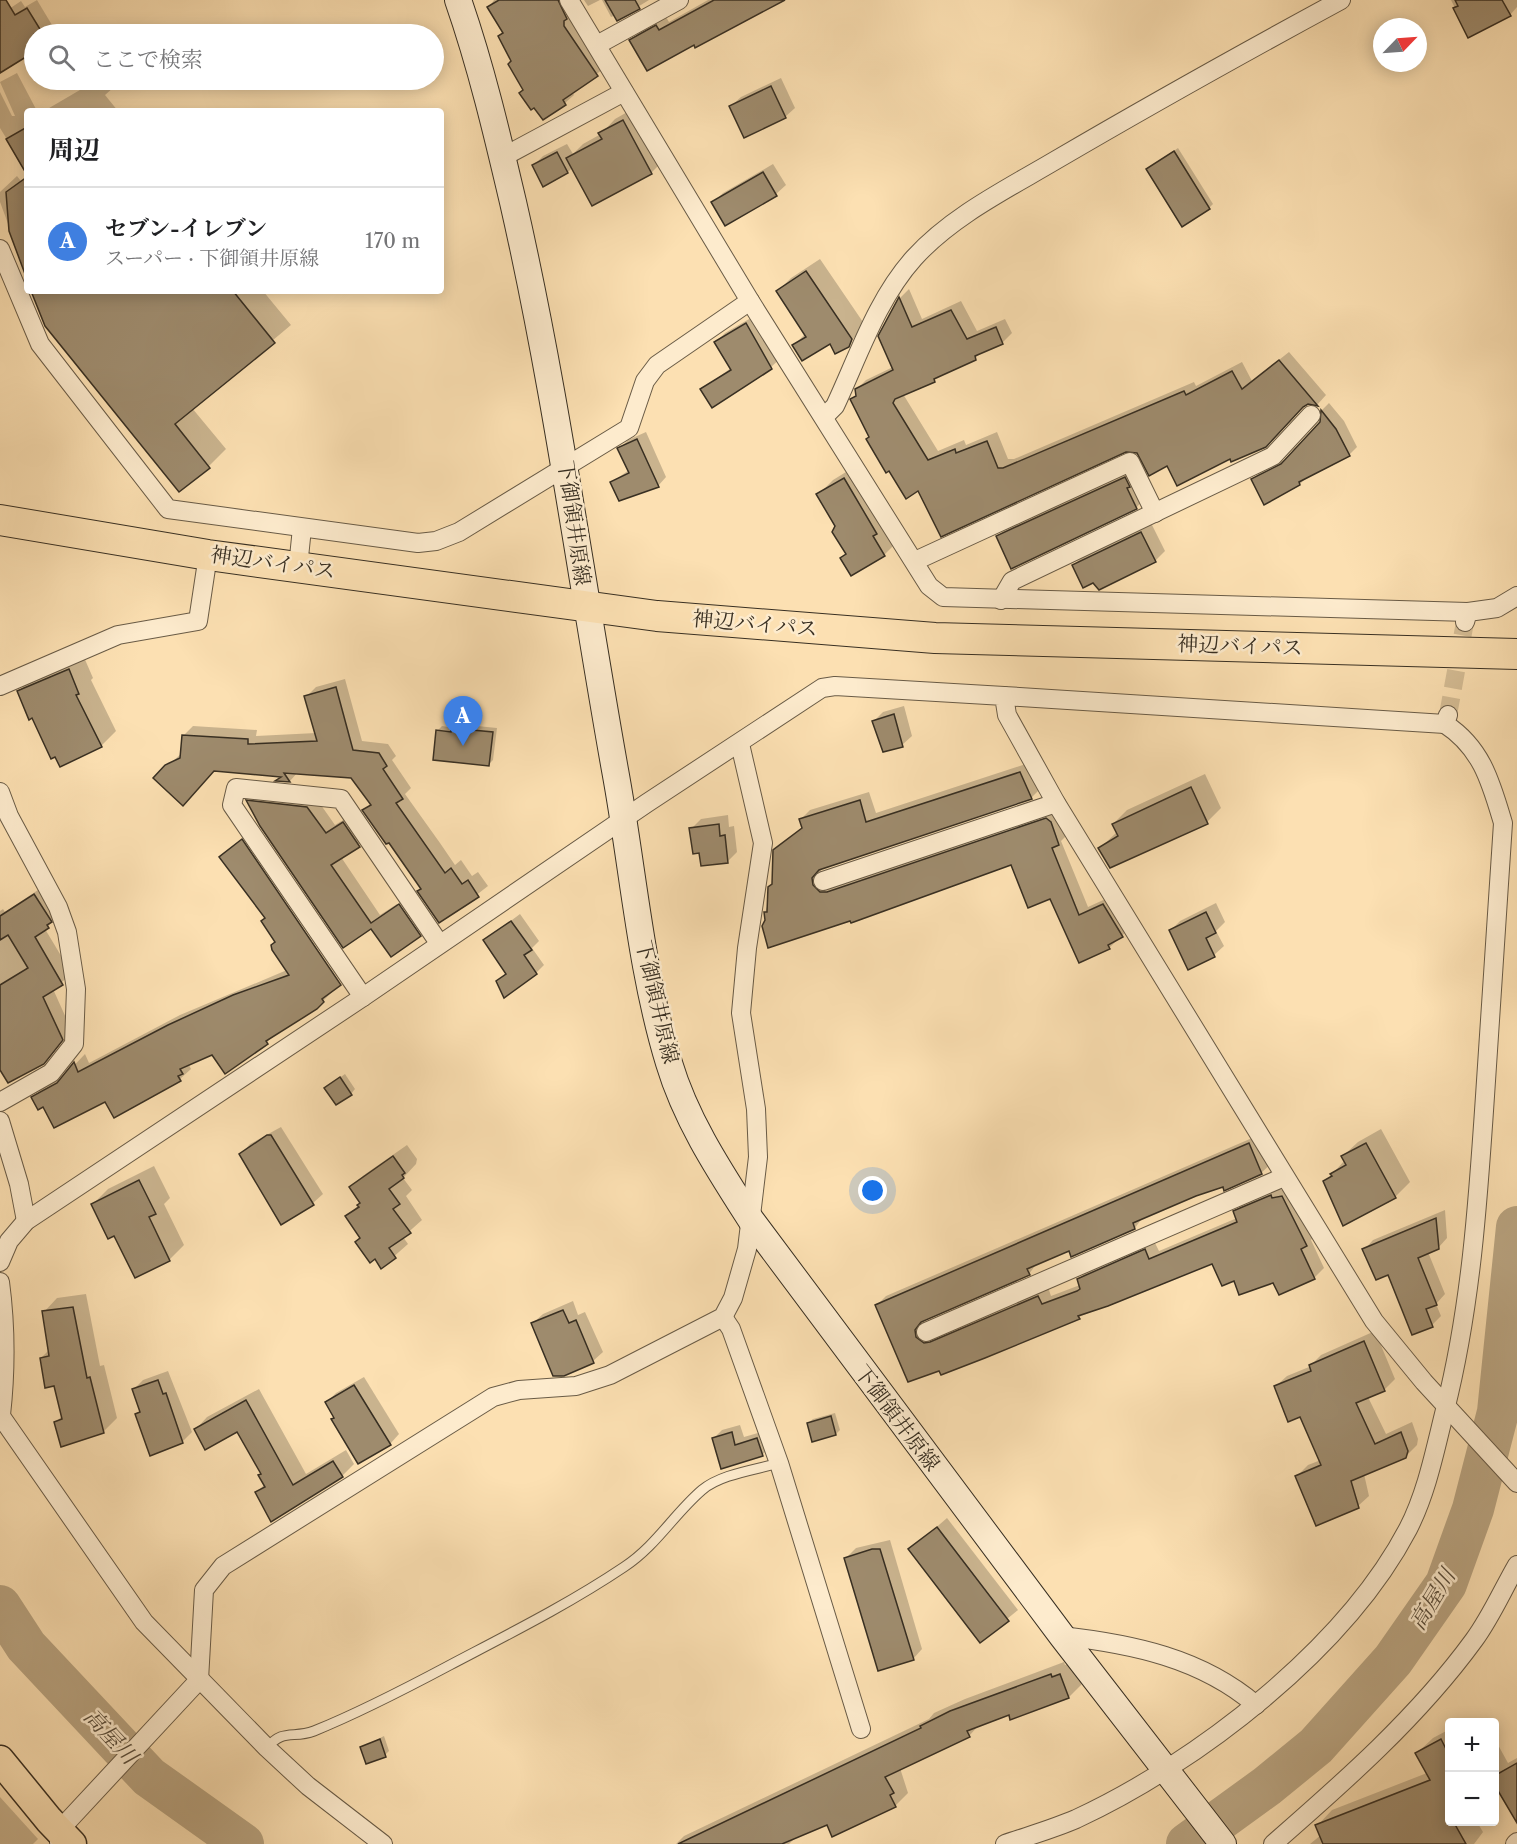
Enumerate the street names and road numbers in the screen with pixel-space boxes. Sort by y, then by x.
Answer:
street label: 下御領井原線 [553,459,596,587]
street label: 神辺バイパス [209,541,337,584]
street label: 神辺バイパス [691,606,819,641]
street label: 神辺バイパス [1177,631,1303,660]
street label: 下御領井原線 [631,938,684,1066]
street label: 下御領井原線 [850,1360,945,1476]

